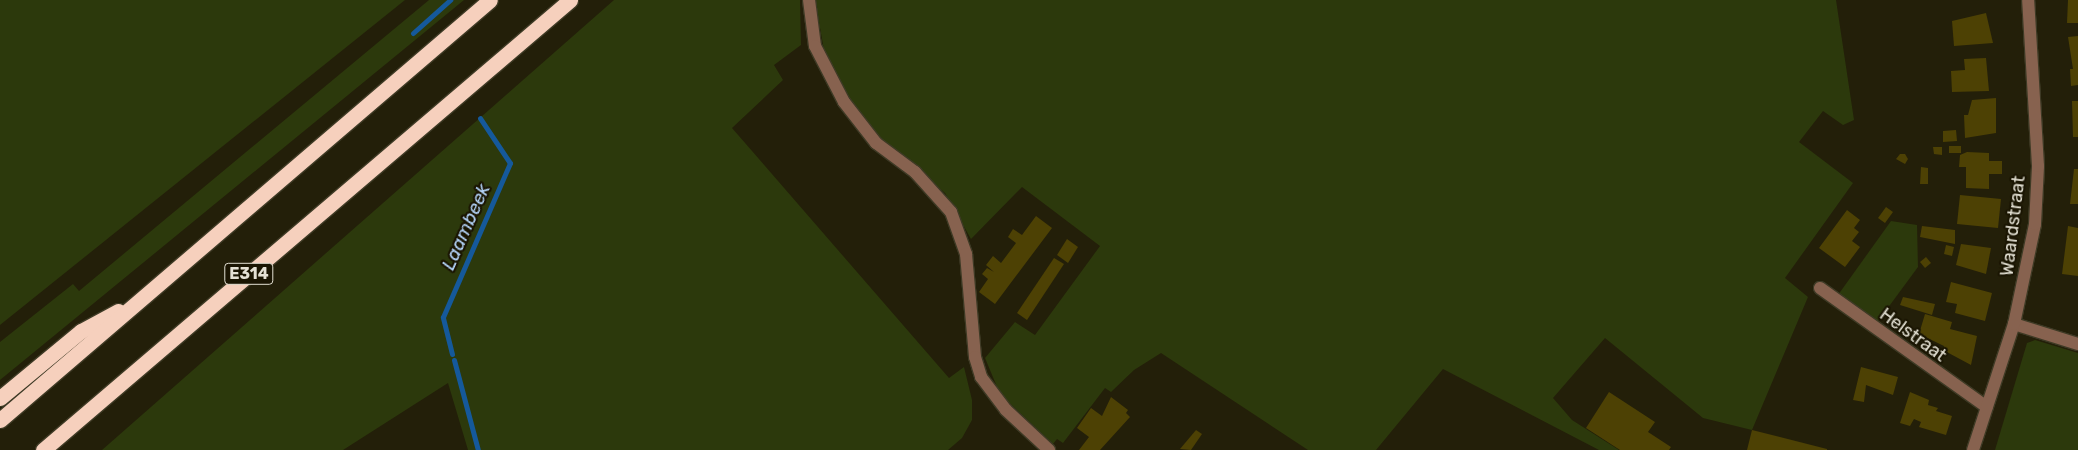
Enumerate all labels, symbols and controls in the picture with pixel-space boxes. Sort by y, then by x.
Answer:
street label: Waardstraat [1996,175,2030,277]
water label: Laambeek [437,180,495,274]
road number: E314 [224,260,274,288]
street label: Helstraat [1875,304,1951,366]

